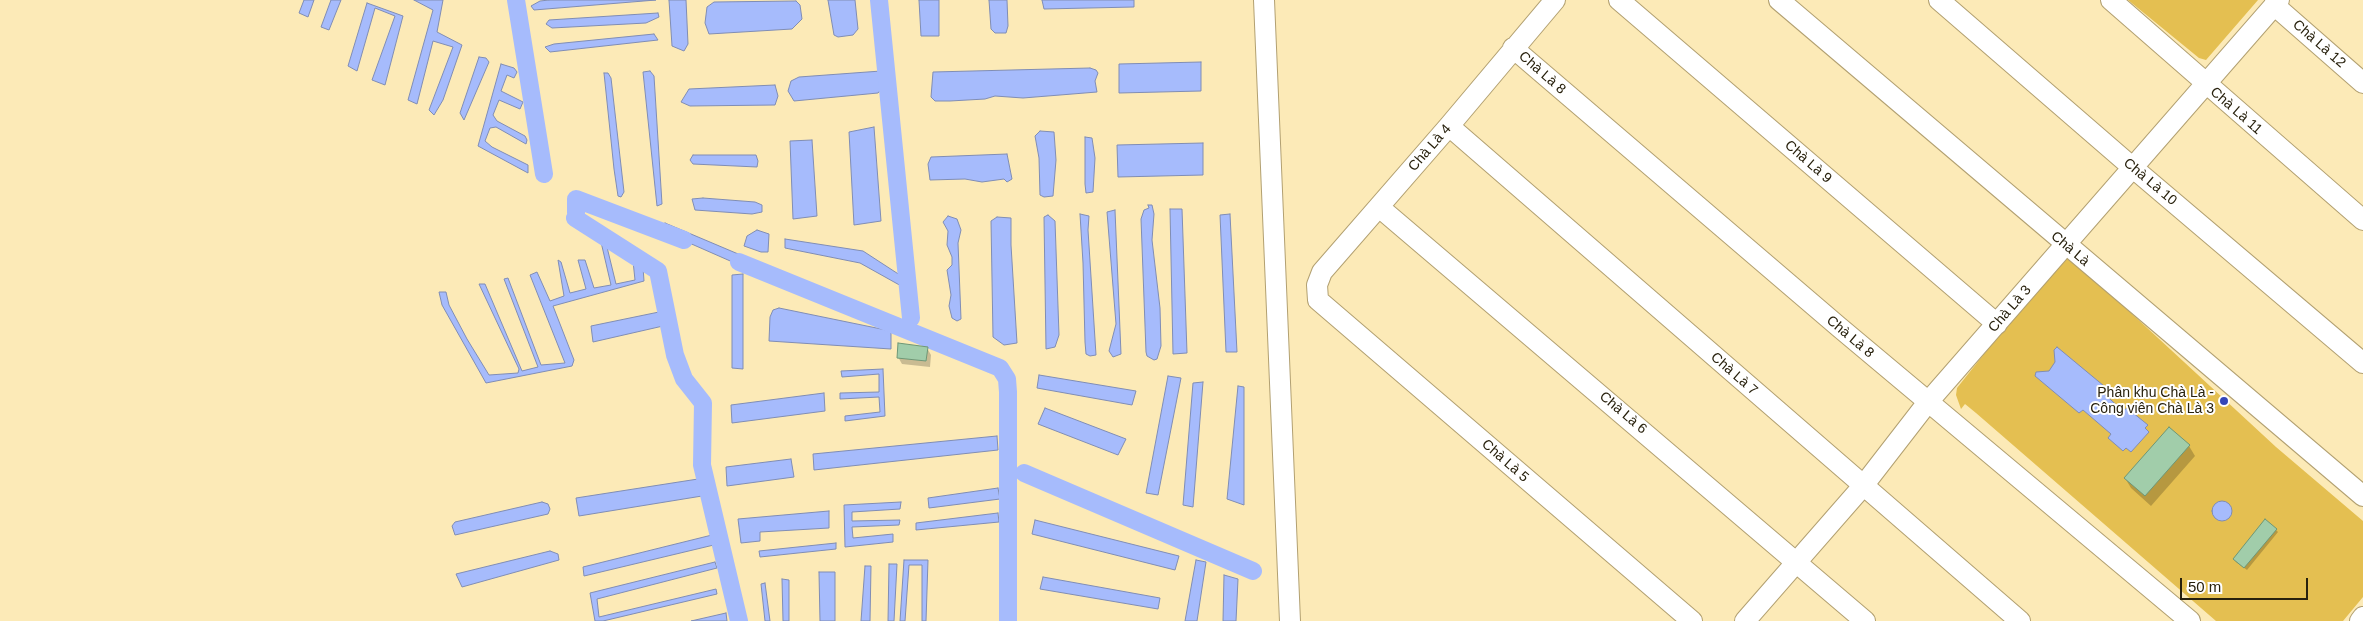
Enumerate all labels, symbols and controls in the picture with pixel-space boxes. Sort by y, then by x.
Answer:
street label: Chà Là 12 [2289,16,2349,72]
street label: Chà Là 8 [1515,48,1569,98]
street label: Chà Là 11 [2207,84,2265,138]
street label: Chà Là 4 [1405,121,1455,175]
street label: Chà Là 9 [1781,137,1835,187]
street label: Chà Là 10 [2120,155,2180,209]
street label: Chà Là [2047,228,2093,270]
street label: Chà Là 3 [1985,282,2035,336]
street label: Chà Là 8 [1823,312,1877,362]
street label: Chà Là 7 [1707,349,1761,399]
place label: Phân khu Chà Là - Công viên Chà Là 3 [2090,385,2214,418]
street label: Chà Là 6 [1596,388,1650,438]
marker: Phân khu Chà Là - Công viên Chà Là 3 [2218,395,2230,407]
street label: Chà Là 5 [1478,436,1532,486]
scale bar [2183,568,2310,600]
text: 50 m [2188,578,2221,595]

